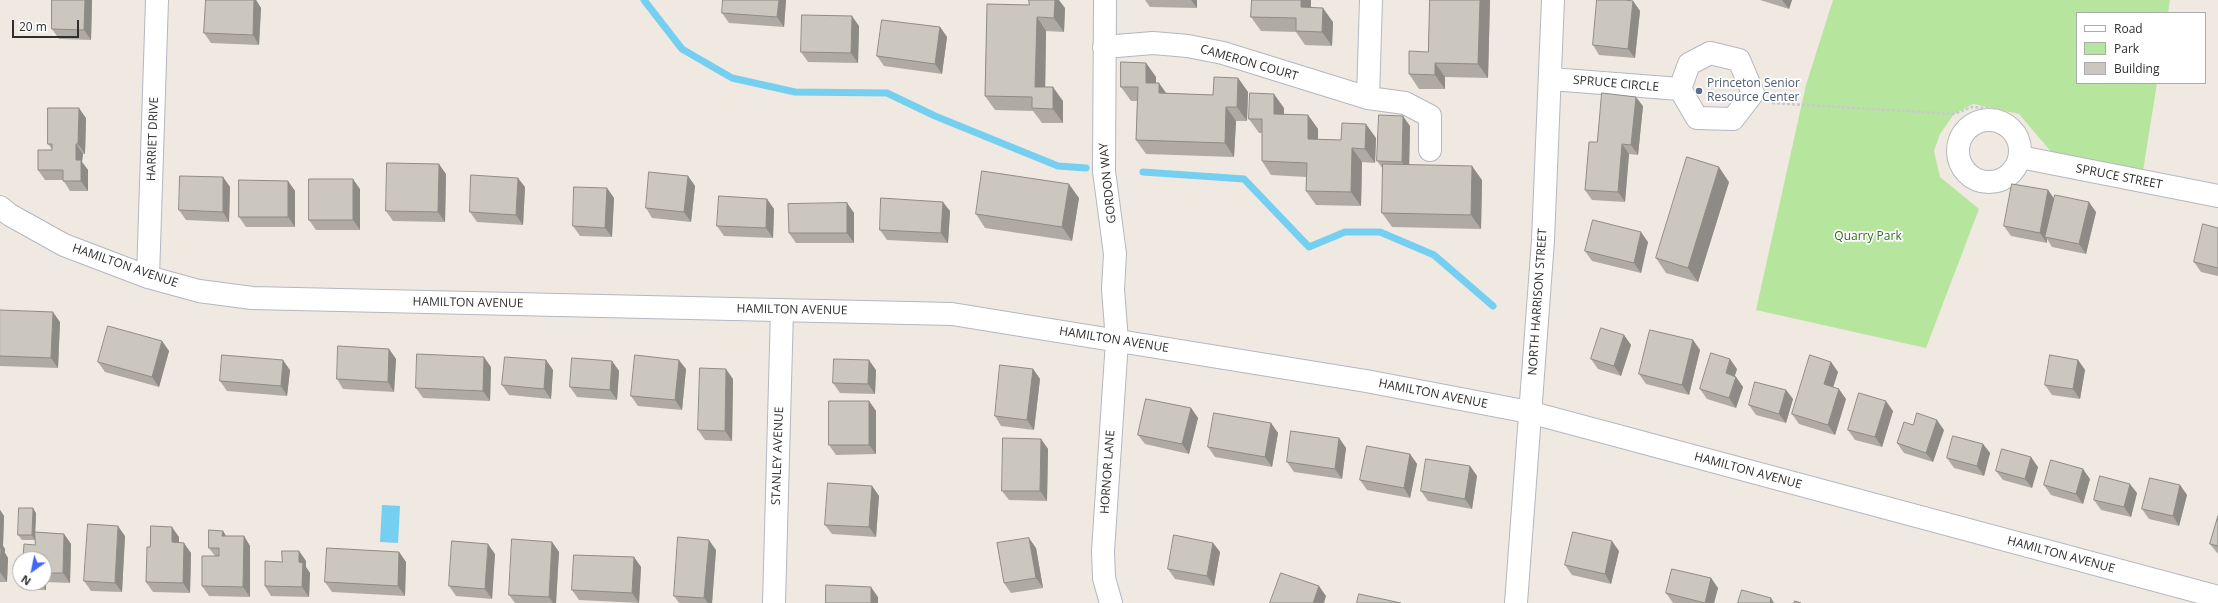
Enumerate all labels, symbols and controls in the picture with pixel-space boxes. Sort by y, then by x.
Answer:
scale bar [14,12,81,38]
legend [2076,12,2206,84]
text: 20 m [19,18,47,35]
text: Road [2114,20,2143,37]
text: Park [2114,40,2139,57]
street label: CAMERON COURT [1198,42,1300,84]
text: Building [2114,60,2159,77]
street label: SPRUCE CIRCLE [1572,73,1660,95]
place label: Princeton Senior Resource Center [1707,77,1800,105]
marker: Princeton Senior Resource Center [1694,86,1704,96]
street label: HARRIET DRIVE [144,97,162,181]
street label: GORDON WAY [1097,142,1119,224]
street label: SPRUCE STREET [2075,162,2163,192]
street label: NORTH HARRISON STREET [1526,228,1550,376]
park label: Quarry Park [1834,230,1902,244]
street label: HAMILTON AVENUE [70,241,180,291]
street label: HAMILTON AVENUE [412,295,524,311]
street label: HAMILTON AVENUE [736,302,848,318]
street label: HAMILTON AVENUE [1058,324,1170,356]
street label: HAMILTON AVENUE [1377,376,1489,412]
street label: STANLEY AVENUE [769,407,787,505]
street label: HORNOR LANE [1098,430,1118,514]
street label: HAMILTON AVENUE [1693,450,1803,492]
street label: HAMILTON AVENUE [2006,534,2116,576]
north arrow [12,551,52,591]
text: N [18,572,34,589]

